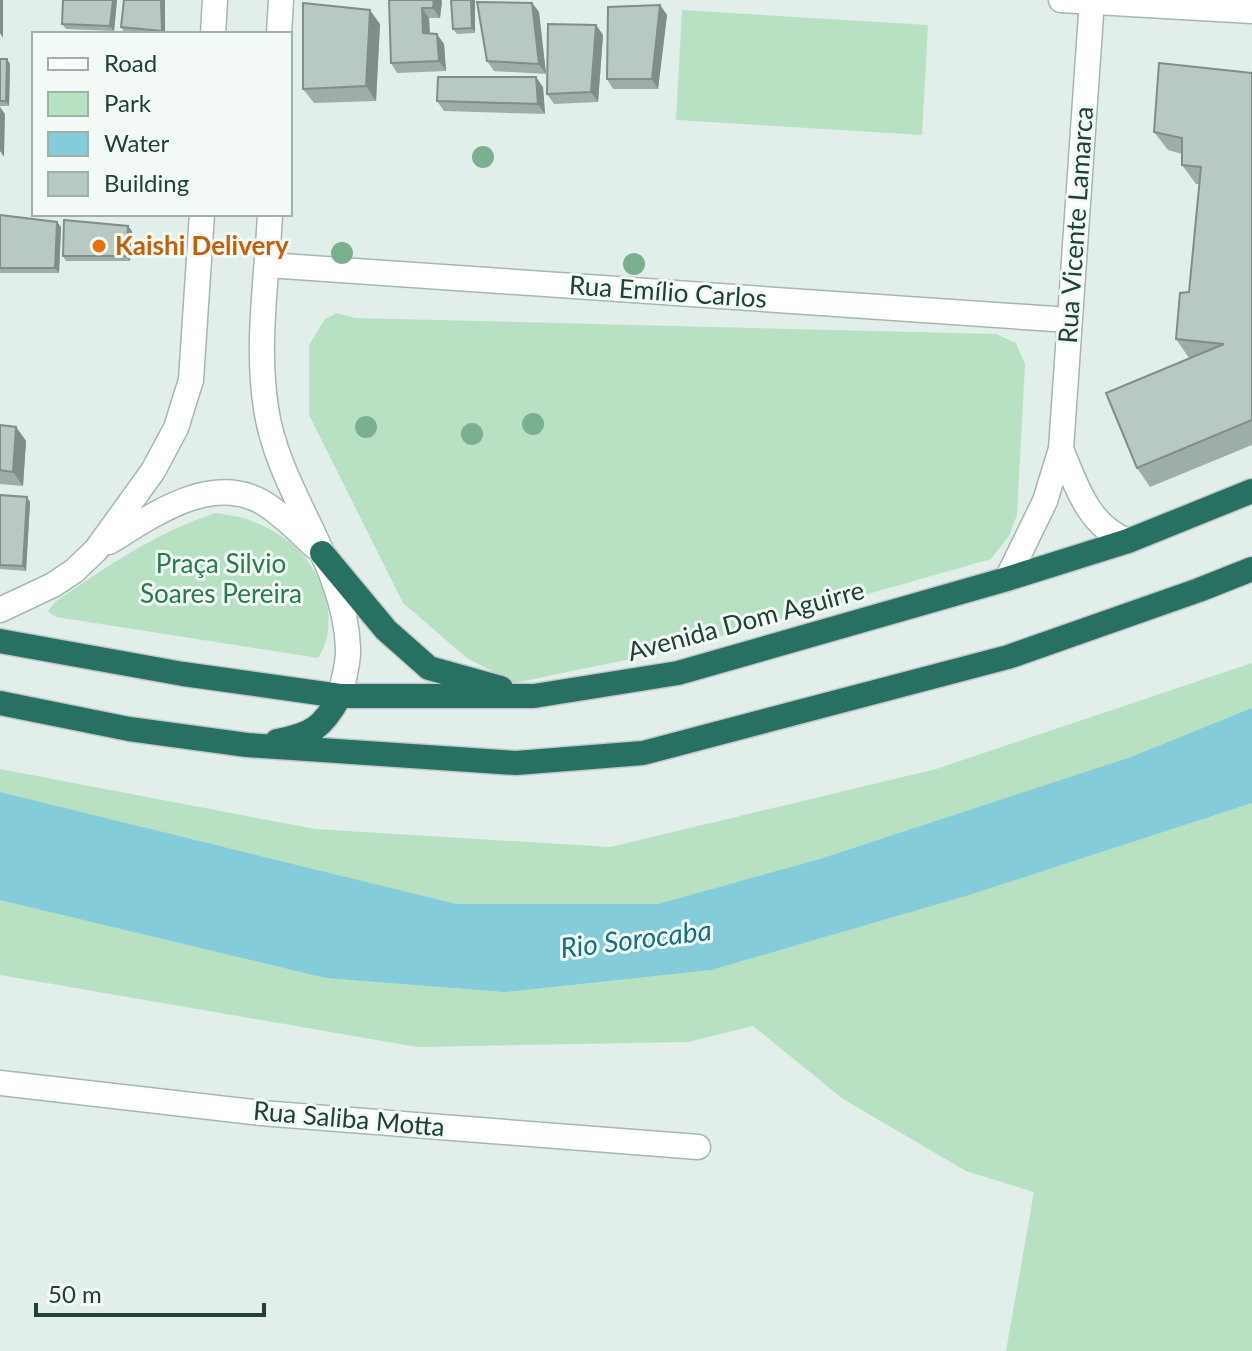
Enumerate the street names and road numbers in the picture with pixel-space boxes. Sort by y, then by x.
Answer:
street label: Rua Vicente Lamarca [1051,105,1099,344]
street label: Rua Emílio Carlos [568,268,768,314]
street label: Avenida Dom Aguirre [624,573,868,667]
street label: Rua Saliba Motta [252,1094,446,1142]

